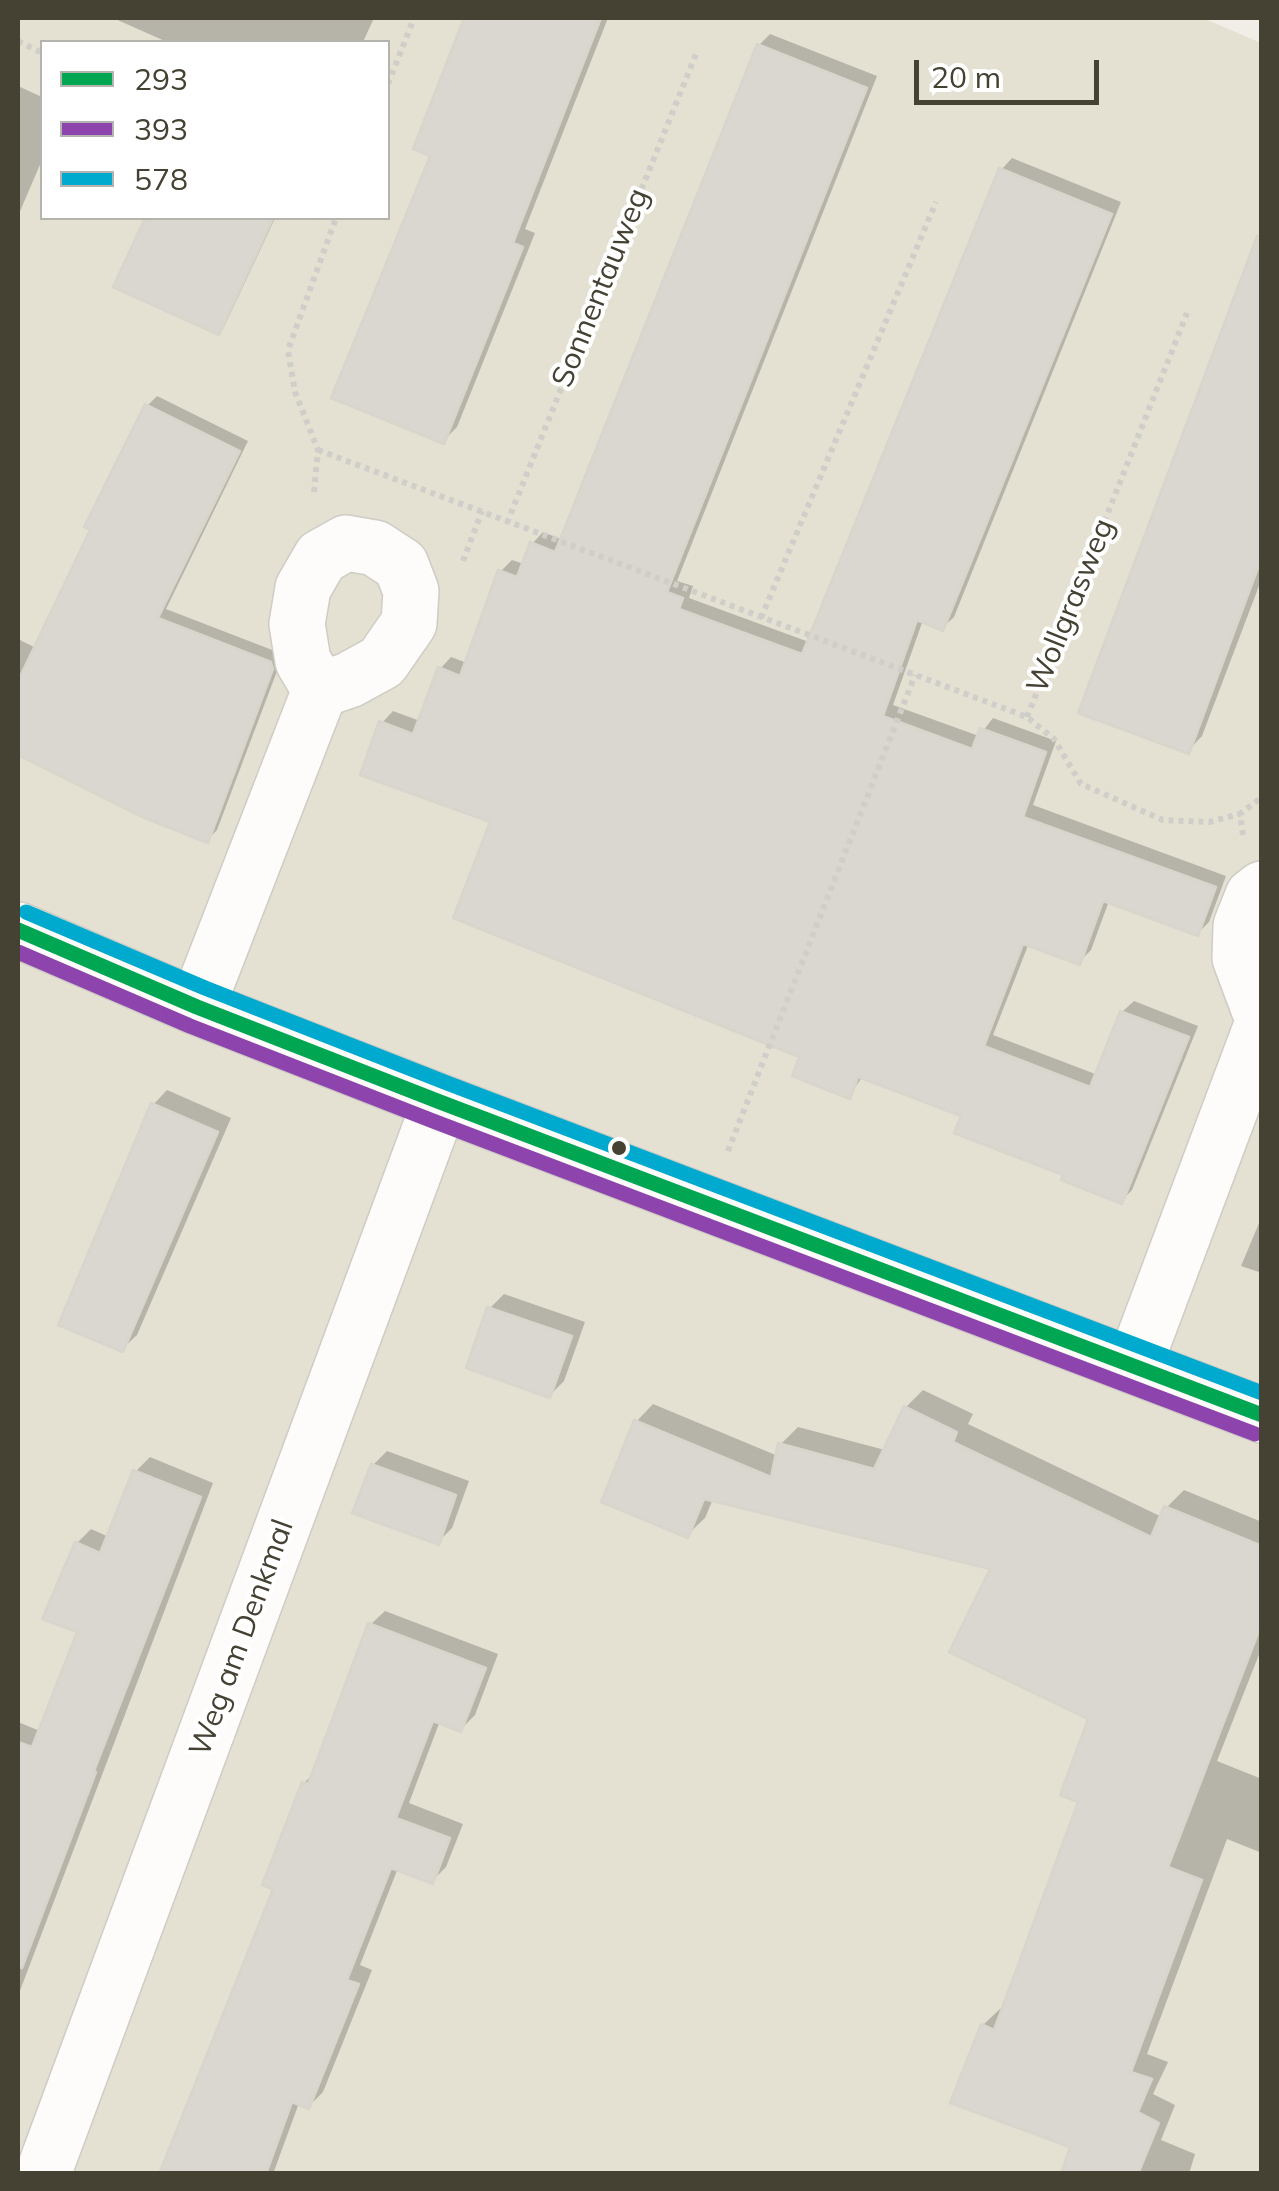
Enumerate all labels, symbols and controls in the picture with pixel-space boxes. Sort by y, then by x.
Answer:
legend [40,40,390,220]
scale bar [919,40,1104,102]
text: 20 m [931,58,1001,96]
text: 293 [134,60,188,98]
text: 393 [134,110,188,148]
text: 578 [134,160,188,198]
street label: Sonnentauweg [545,183,657,393]
street label: Wollgrasweg [1020,514,1122,698]
unlabelled marker [609,1138,629,1158]
street label: Weg am Denkmal [182,1515,302,1761]

